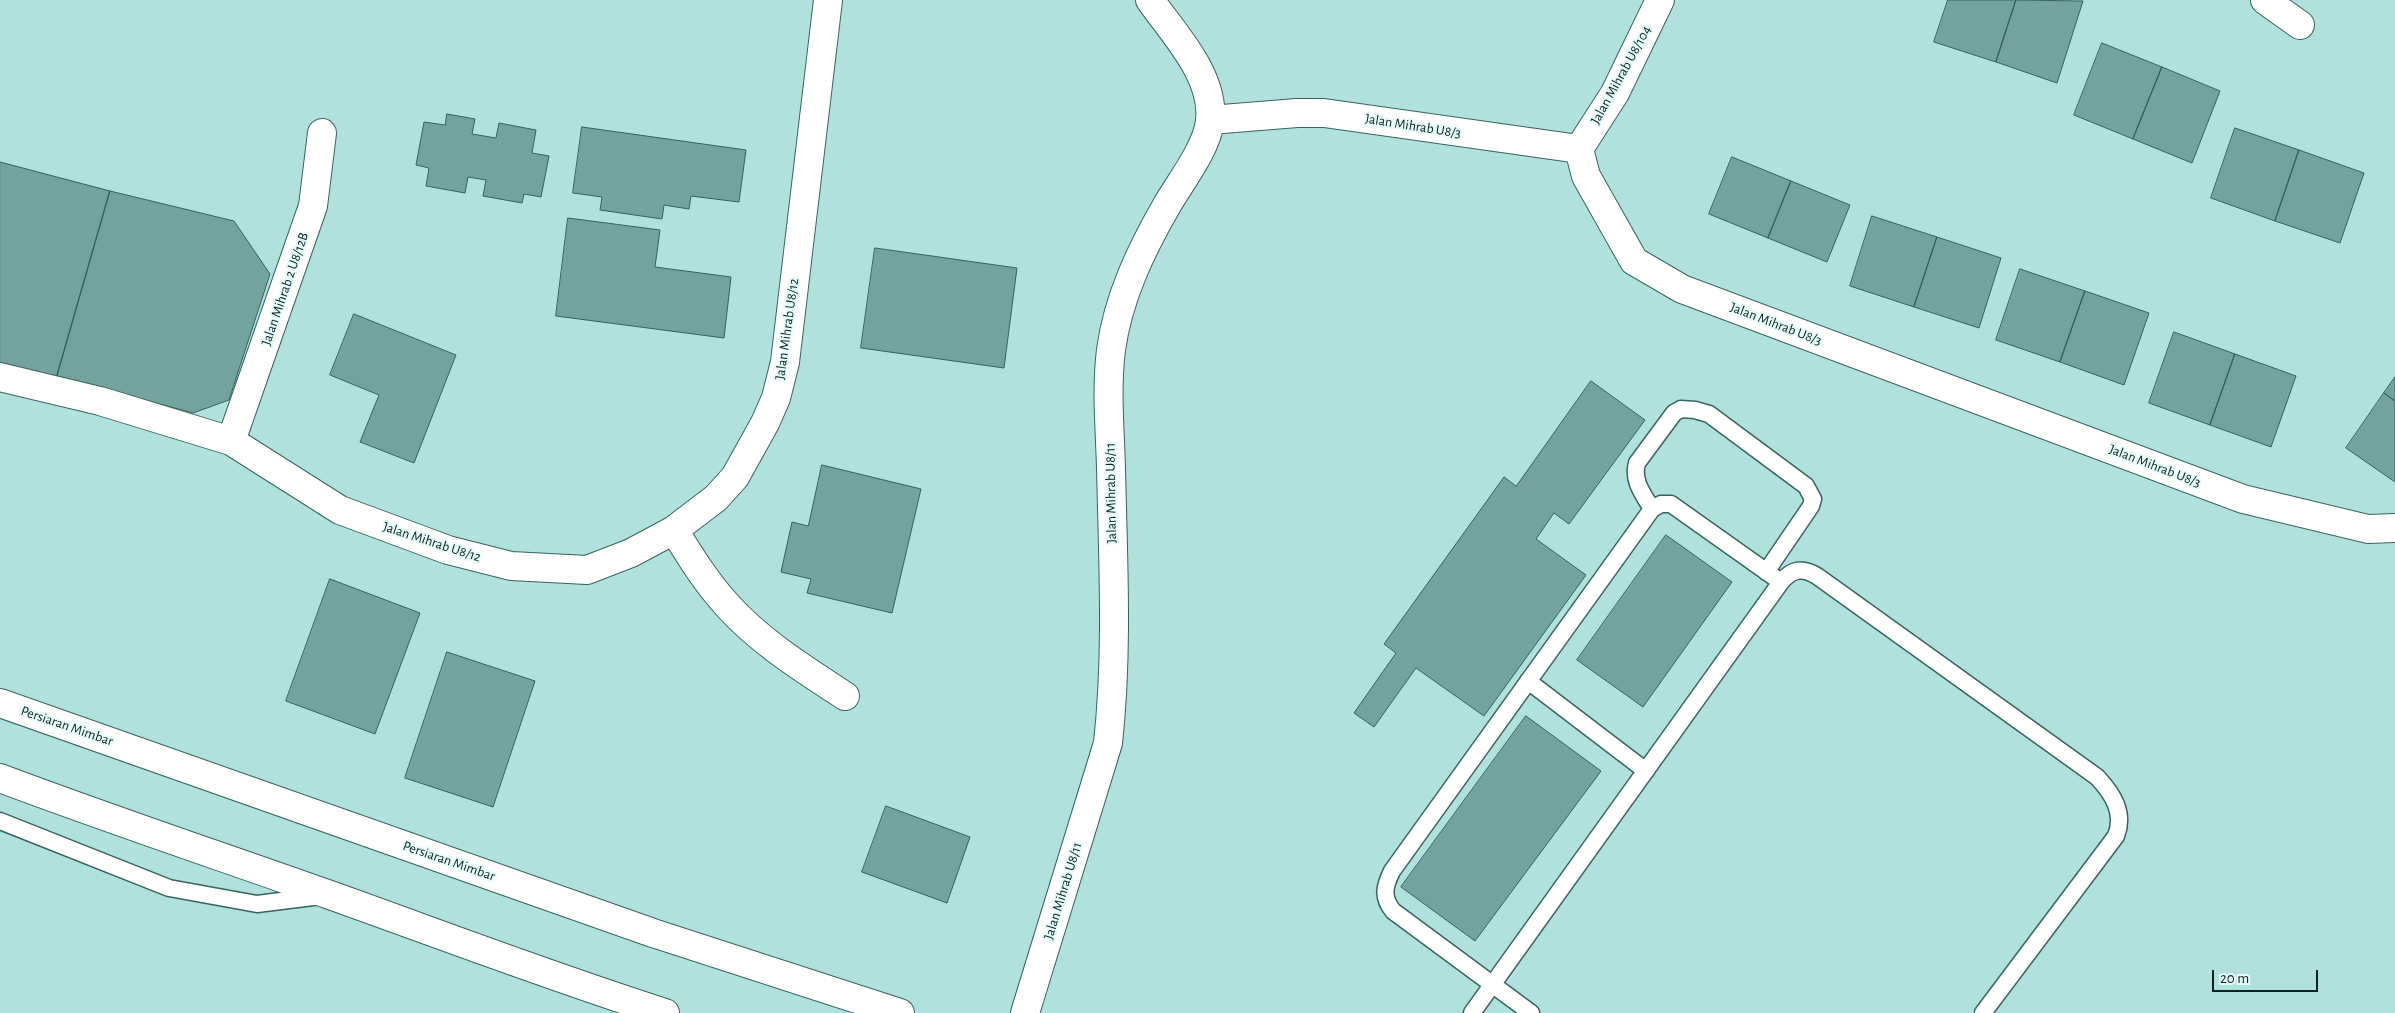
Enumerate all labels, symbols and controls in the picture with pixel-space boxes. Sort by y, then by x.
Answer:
street label: Jalan Mihrab U8/104 [1587,23,1655,127]
street label: Jalan Mihrab U8/3 [1364,110,1462,142]
street label: Jalan Mihrab 2 U8/12B [258,230,312,348]
street label: Jalan Mihrab U8/12 [772,277,802,381]
street label: Jalan Mihrab U8/3 [1728,299,1824,349]
street label: Jalan Mihrab U8/3 [2107,441,2203,491]
street label: Jalan Mihrab U8/11 [1102,442,1120,544]
street label: Jalan Mihrab U8/12 [381,518,483,566]
street label: Persiaran Mimbar [19,702,115,750]
street label: Persiaran Mimbar [401,837,497,885]
street label: Jalan Mihrab U8/11 [1040,840,1086,942]
scale bar [2215,960,2321,992]
text: 20 m [2220,971,2249,986]

